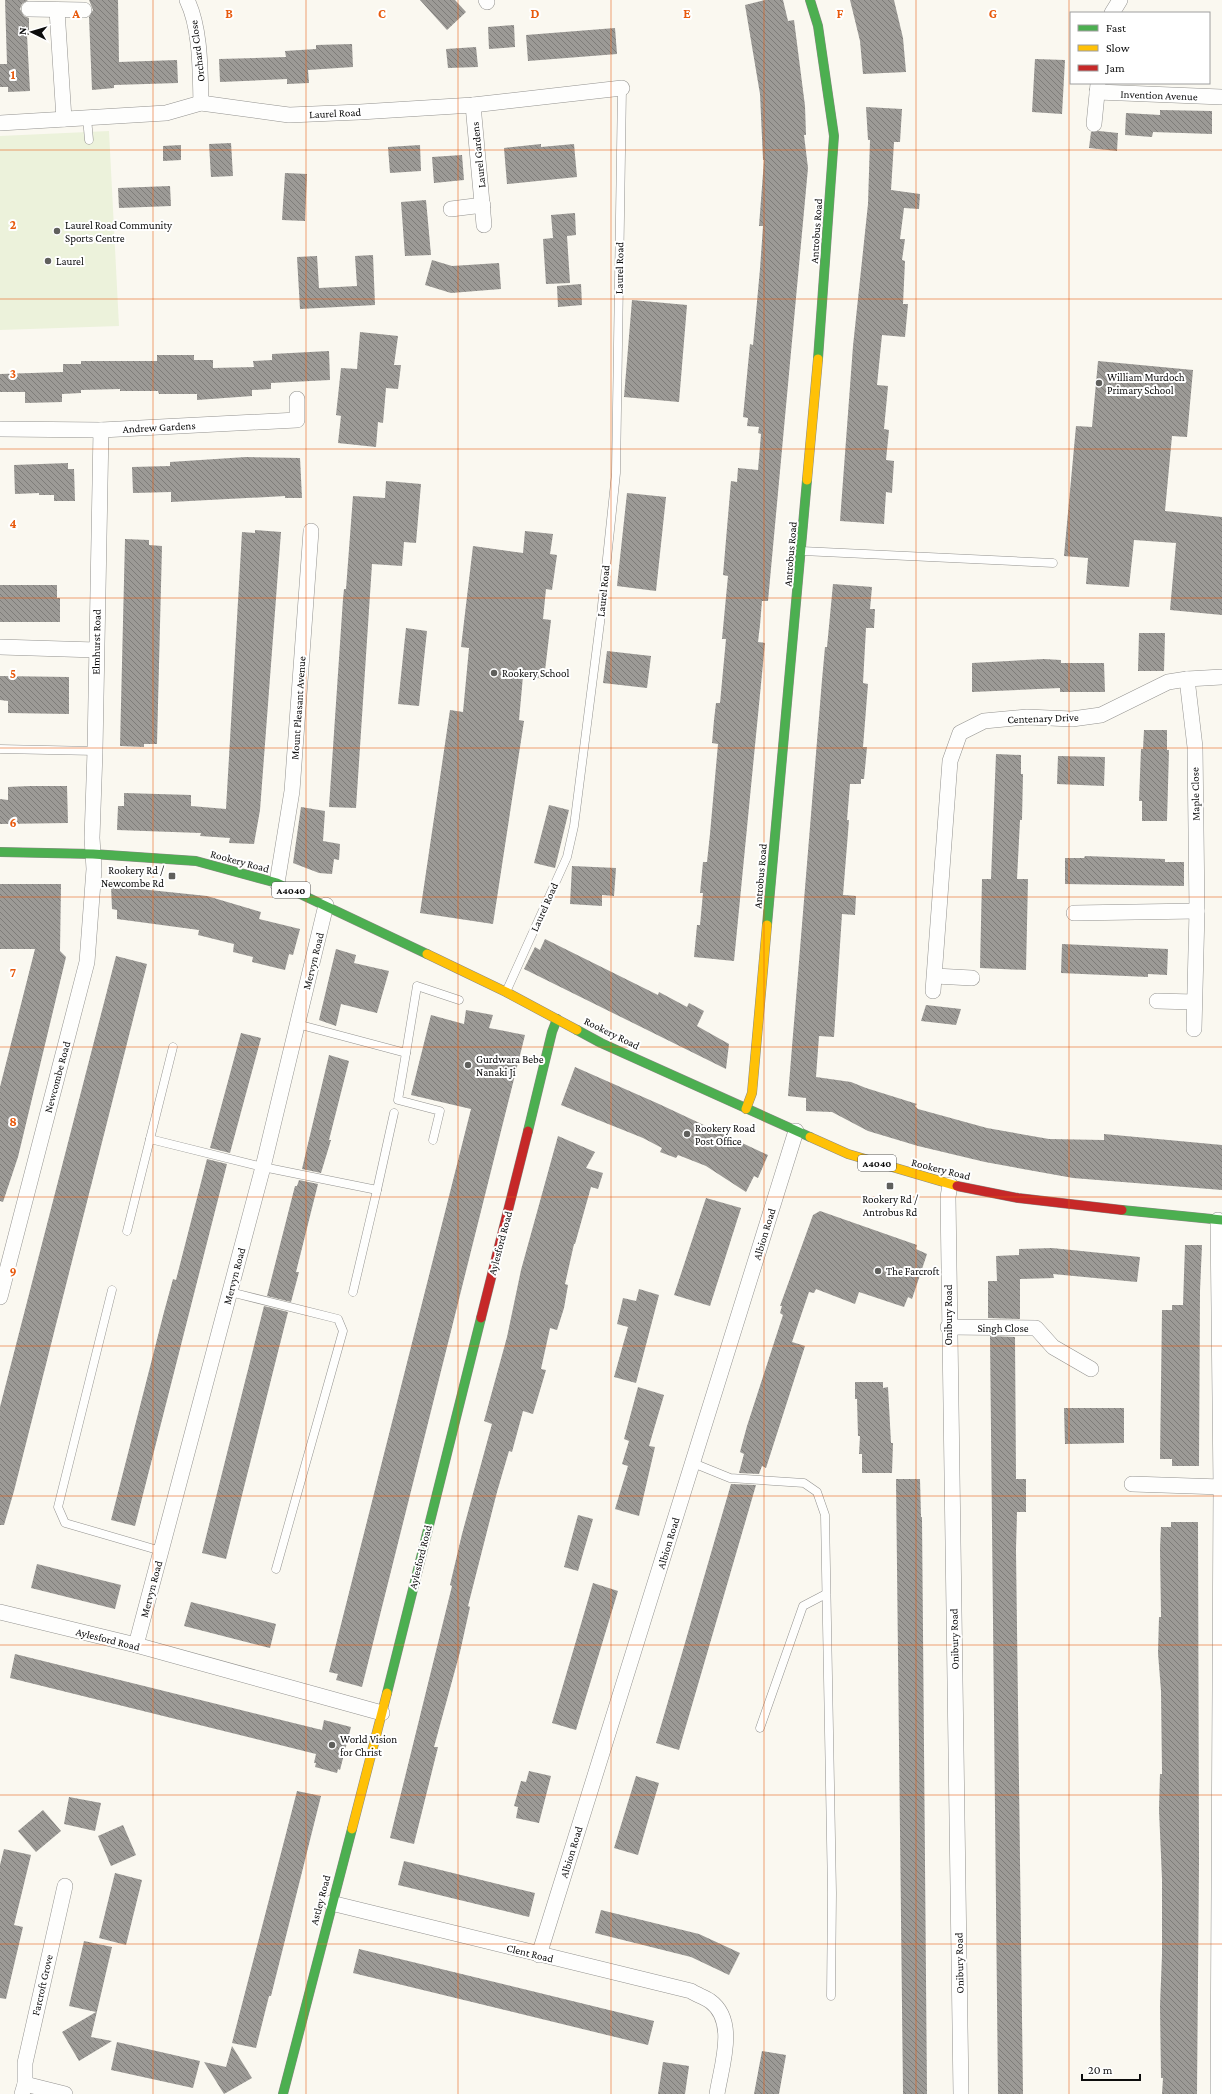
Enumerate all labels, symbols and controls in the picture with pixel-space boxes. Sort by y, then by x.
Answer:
text: A [71,6,80,21]
text: B [225,6,233,21]
text: C [378,6,386,21]
text: D [531,6,540,21]
text: E [683,6,691,21]
text: F [837,6,844,21]
text: G [989,6,997,21]
north arrow [12,12,52,52]
legend [1070,12,1210,84]
street label: Orchard Close [187,19,207,83]
text: Fast [1106,21,1127,35]
text: N [16,26,28,35]
text: Slow [1106,41,1130,55]
text: Jam [1105,61,1125,75]
text: 1 [11,67,16,82]
street label: Invention Avenue [1120,88,1198,102]
street label: Laurel Road [309,106,362,120]
street label: Laurel Gardens [469,121,487,189]
street label: Antrobus Road [808,198,824,264]
text: 2 [10,217,17,232]
place label: Laurel Road Community Sports Centre [65,219,173,245]
marker: Laurel Road Community Sports Centre [52,226,62,236]
street label: Laurel Road [613,242,625,294]
place label: Laurel [56,255,84,267]
marker: Laurel [43,256,53,266]
text: 3 [10,366,16,381]
place label: William Murdoch Primary School [1107,371,1185,397]
marker: William Murdoch Primary School [1094,378,1104,388]
street label: Andrew Gardens [122,419,196,435]
text: 4 [9,516,17,531]
street label: Antrobus Road [781,521,799,587]
street label: Laurel Road [594,564,612,618]
street label: Elmhurst Road [89,609,103,675]
street label: Mount Pleasant Avenue [288,656,308,760]
text: 5 [10,666,16,681]
place label: Rookery School [502,667,569,680]
marker: Rookery School [489,668,499,678]
street label: Centenary Drive [1007,711,1079,726]
street label: Maple Close [1189,767,1202,821]
text: 6 [9,815,17,830]
street label: Antrobus Road [751,843,769,909]
street label: Rookery Road [209,847,271,876]
place label: Rookery Rd / Newcombe Rd [101,864,165,889]
marker: Rookery Rd / Newcombe Rd [167,871,177,881]
street label: Laurel Road [528,881,560,933]
road number: A4040 [272,882,310,898]
street label: Mervyn Road [300,931,327,991]
text: 7 [10,965,16,980]
street label: Rookery Road [582,1014,642,1053]
street label: Newcombe Road [42,1040,72,1114]
place label: Gurdwara Bebe Nanaki Ji [476,1053,544,1079]
marker: Gurdwara Bebe Nanaki Ji [463,1060,473,1070]
text: 8 [9,1114,17,1129]
place label: Rookery Road Post Office [695,1122,755,1147]
marker: Rookery Road Post Office [682,1129,692,1139]
road number: A4040 [858,1155,896,1171]
street label: Rookery Road [910,1156,972,1183]
marker: Rookery Rd / Antrobus Rd [885,1181,895,1191]
place label: Rookery Rd / Antrobus Rd [862,1193,919,1218]
street label: Albion Road [750,1207,778,1261]
street label: Aylesford Road [486,1210,515,1277]
street label: Mervyn Road [221,1246,248,1306]
text: 9 [9,1264,17,1279]
place label: The Farcroft [886,1265,940,1277]
marker: The Farcroft [873,1266,883,1276]
street label: Onibury Road [942,1284,955,1346]
street label: Singh Close [977,1322,1029,1335]
street label: Albion Road [654,1516,682,1570]
street label: Aylesford Road [406,1524,435,1591]
street label: Mervyn Road [138,1559,165,1619]
street label: Onibury Road [947,1608,962,1670]
street label: Aylesford Road [74,1625,141,1654]
place label: World Vision for Christ [340,1733,397,1758]
marker: World Vision for Christ [327,1740,337,1750]
street label: Albion Road [557,1825,585,1879]
street label: Astley Road [308,1873,333,1927]
street label: Onibury Road [952,1932,967,1994]
street label: Clent Road [505,1941,555,1965]
street label: Farcroft Grove [29,1953,55,2017]
scale bar [1082,2056,1140,2082]
text: 20 m [1088,2063,1113,2077]

